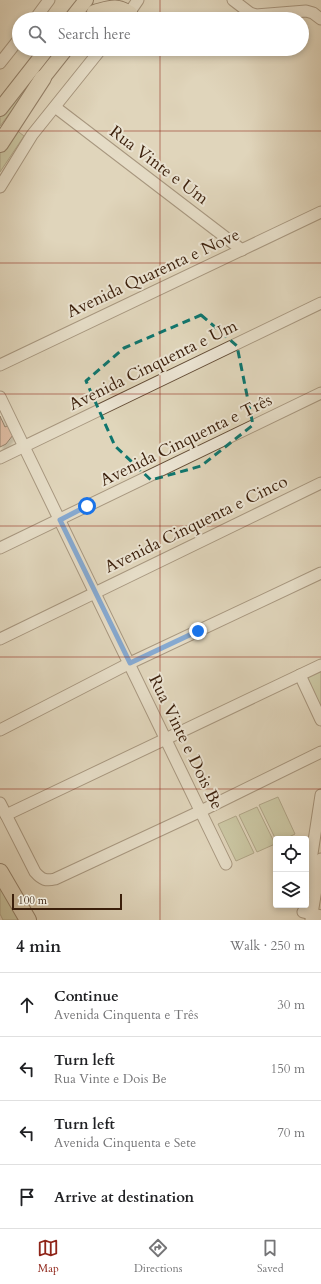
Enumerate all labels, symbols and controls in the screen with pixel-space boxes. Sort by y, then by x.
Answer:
search box [12,12,309,56]
icon: search [26,23,48,45]
text: Search here [58,24,131,44]
street label: Rua Vinte e Um [105,120,214,210]
street label: Avenida Quarenta e Nove [63,223,243,323]
street label: Avenida Cinquenta e Um [65,314,242,416]
street label: Avenida Cinquenta e Três [96,388,276,492]
street label: Avenida Cinquenta e Cinco [101,470,291,578]
route start [78,497,96,515]
route end [189,622,207,640]
street label: Rua Vinte e Dois Be [143,671,229,813]
map controls [273,836,309,908]
button: locate [273,836,309,872]
button: layers [273,872,309,908]
scale bar [12,892,122,911]
text: 100 m [18,893,47,908]
text: 4 min [16,935,61,958]
text: Walk · 250 m [230,937,305,955]
text: Continue [54,986,119,1006]
icon: ahead [16,994,38,1016]
text: 30 m [277,996,305,1014]
text: Avenida Cinquenta e Três [54,1006,198,1024]
text: Turn left [54,1050,115,1070]
icon: left [16,1058,38,1080]
text: 150 m [271,1060,305,1078]
text: Rua Vinte e Dois Be [54,1070,167,1088]
text: Turn left [54,1114,115,1134]
icon: left [16,1122,38,1144]
text: 70 m [277,1124,305,1142]
text: Avenida Cinquenta e Sete [54,1134,196,1152]
icon: arrive [16,1186,38,1208]
text: Arrive at destination [54,1187,194,1207]
tab: Map [37,1237,59,1276]
tab: Directions [134,1237,182,1276]
tab: Saved [257,1237,284,1276]

